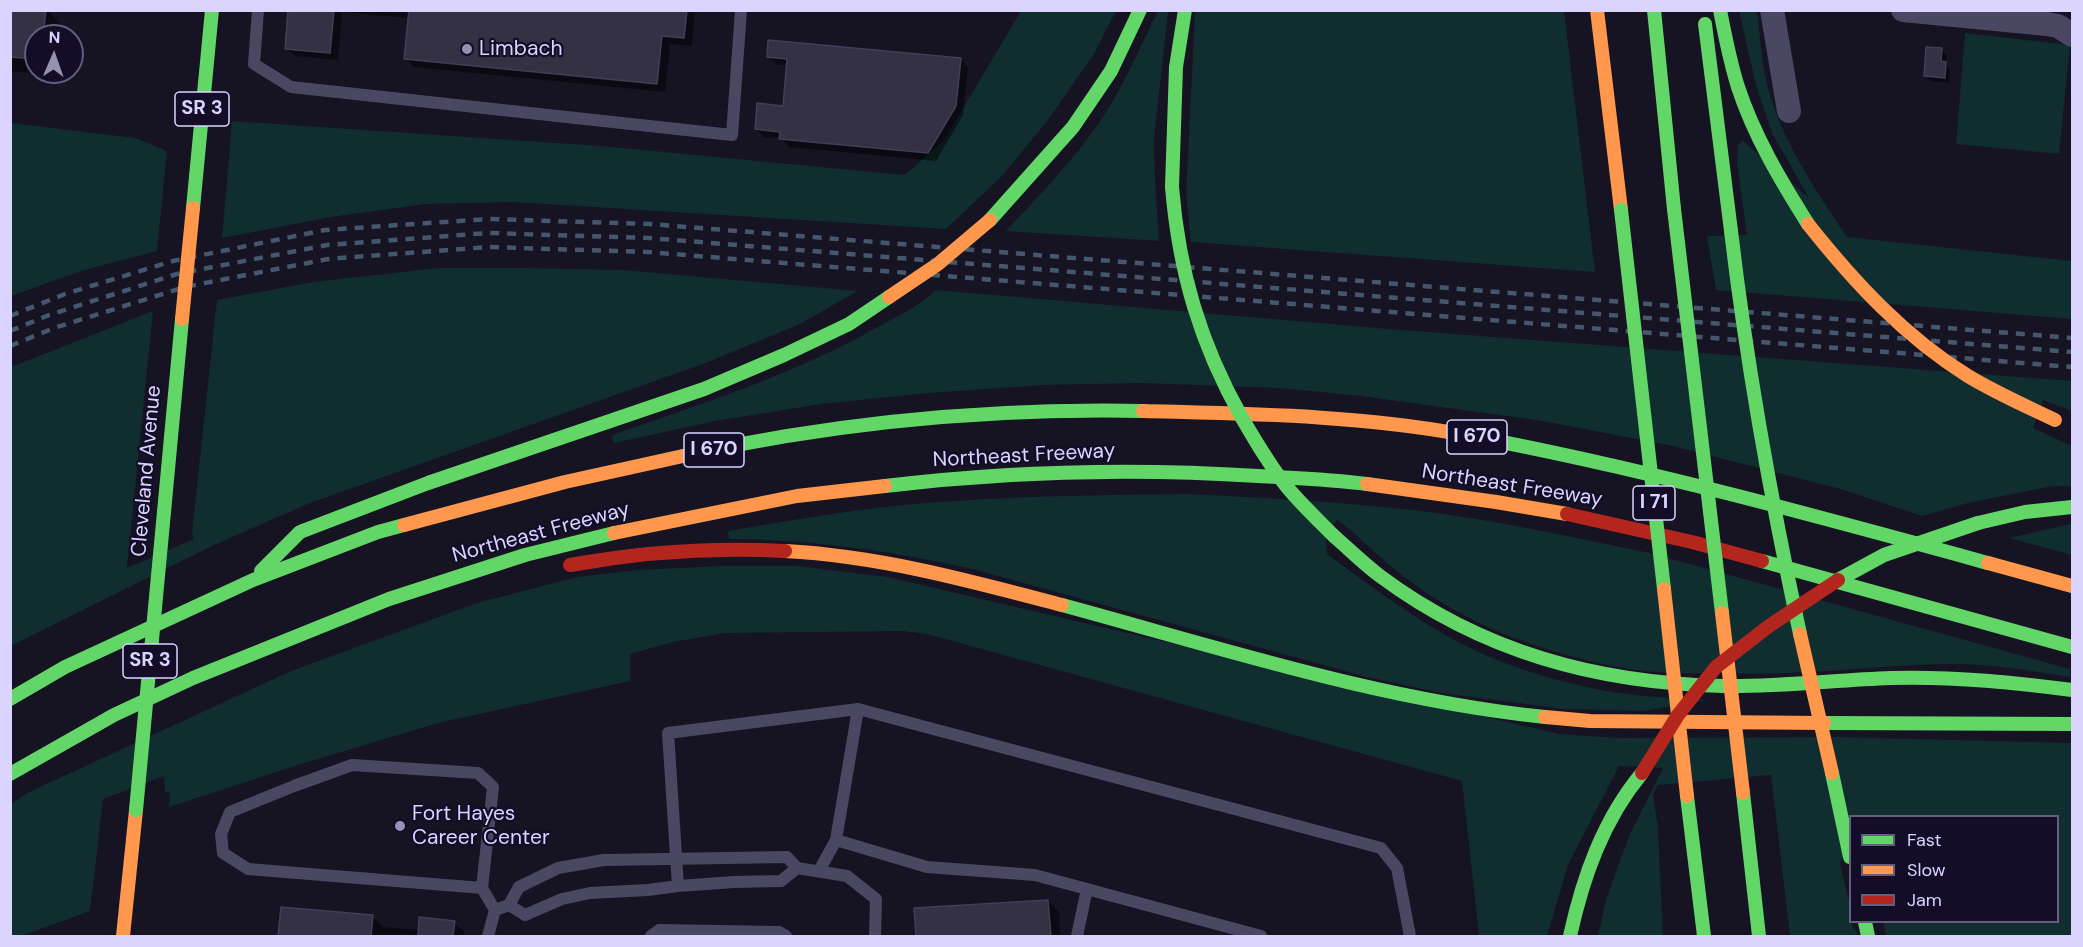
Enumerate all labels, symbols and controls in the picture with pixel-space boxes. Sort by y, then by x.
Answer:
north arrow [24,24,84,84]
text: N [48,27,61,48]
place label: Limbach [479,36,562,62]
marker: Limbach [460,42,474,56]
road number: SR 3 [175,92,229,126]
street label: Cleveland Avenue [127,384,167,558]
road number: I 670 [1447,420,1507,454]
road number: I 670 [684,433,744,467]
street label: Northeast Freeway [932,439,1116,473]
street label: Northeast Freeway [1420,459,1604,513]
road number: I 71 [1633,486,1675,520]
street label: Northeast Freeway [449,497,633,569]
road number: SR 3 [123,644,177,678]
place label: Fort Hayes Career Center [412,801,550,851]
legend [1849,815,2059,923]
marker: Fort Hayes Career Center [393,819,407,833]
text: Fast [1907,828,1942,852]
text: Slow [1907,858,1946,882]
text: Jam [1907,888,1942,912]

